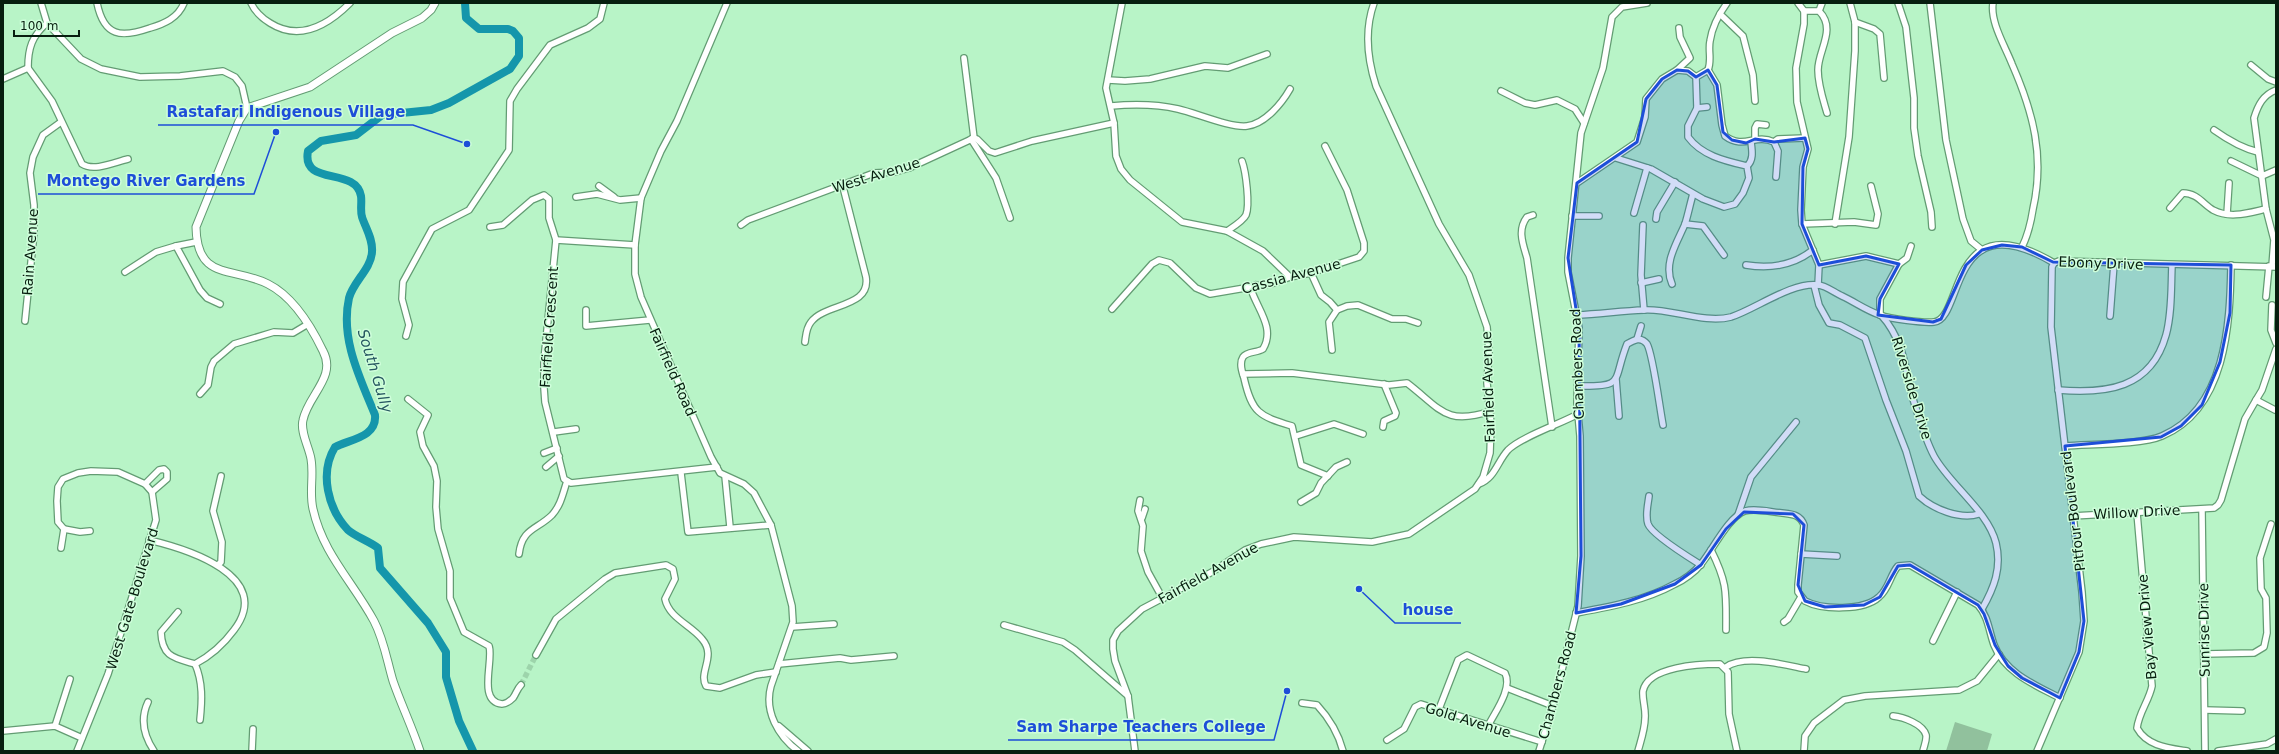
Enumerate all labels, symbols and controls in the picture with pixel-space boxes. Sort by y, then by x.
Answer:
scale bar [14,12,79,38]
text: 100 m [20,19,58,33]
callout: Rastafari Indigenous Village [158,98,413,125]
text: Rastafari Indigenous Village [167,103,405,121]
street label: West Avenue [830,154,922,196]
callout: Montego River Gardens [38,167,254,194]
text: Montego River Gardens [46,172,246,190]
street label: Rain Avenue [19,208,41,296]
street label: Ebony Drive [2058,254,2144,272]
street label: Cassia Avenue [1240,255,1342,297]
street label: Fairfield Crescent [537,265,561,388]
street label: Chambers Road [1567,308,1587,420]
street label: Fairfield Road [646,325,700,419]
water label: South Gully [354,327,397,416]
street label: Fairfield Avenue [1478,331,1498,443]
street label: Riverside Drive [1889,335,1935,441]
street label: Pitfour Boulevard [2058,450,2088,572]
street label: Willow Drive [2093,502,2181,522]
street label: West Gate Boulevard [103,526,161,672]
street label: Fairfield Avenue [1155,539,1261,607]
street label: Bay View Drive [2134,574,2160,680]
street label: Sunrise Drive [2195,583,2213,677]
callout: house [1395,596,1461,623]
text: house [1403,601,1453,619]
street label: Chambers Road [1535,629,1579,741]
street label: Gold Avenue [1423,699,1513,741]
callout: Sam Sharpe Teachers College [1008,713,1274,740]
text: Sam Sharpe Teachers College [1016,718,1266,736]

